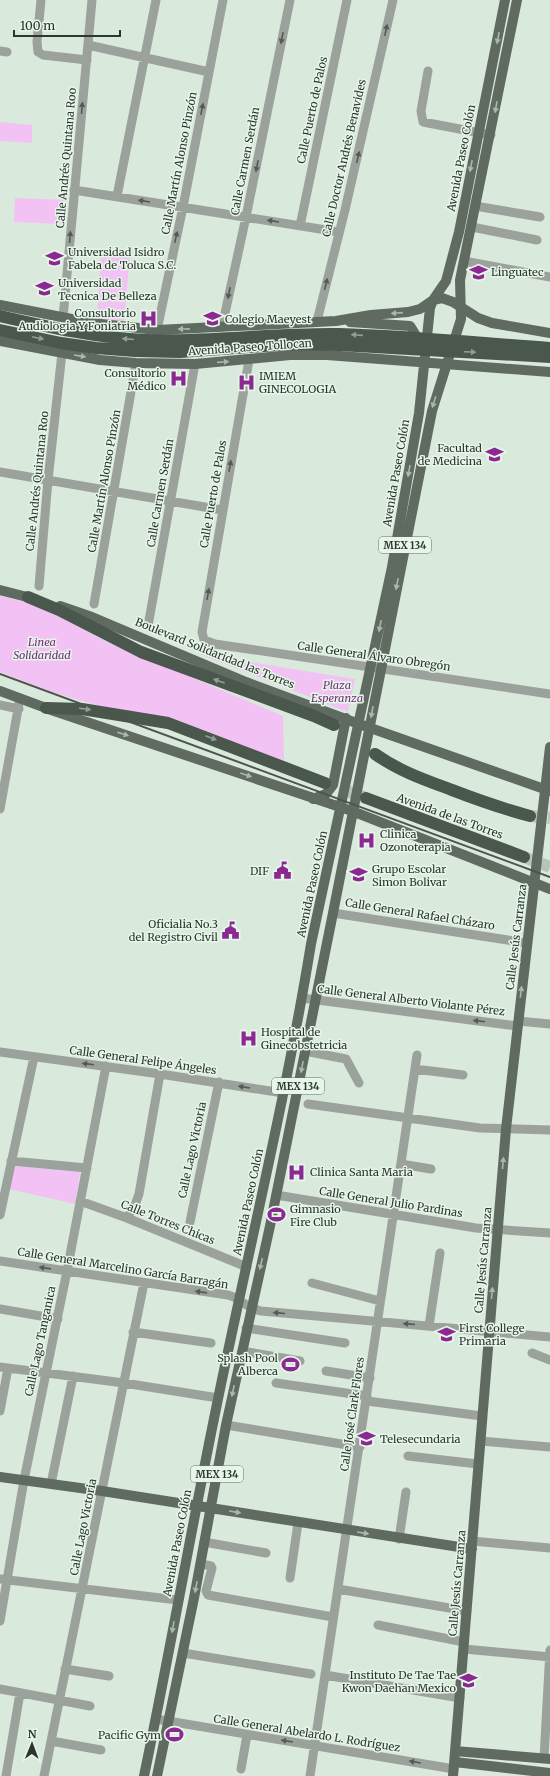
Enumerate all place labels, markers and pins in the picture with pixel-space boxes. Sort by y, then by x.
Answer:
place label: Universidad Isidro Fabela de Toluca S.C. [68,245,176,272]
school or university icon: Universidad Isidro Fabela de Toluca S.C. [45,248,65,268]
school or university icon: Linguatec [468,262,488,282]
place label: Linguatec [491,265,544,279]
place label: Universidad Tecnica De Belleza [58,276,157,303]
school or university icon: Universidad Tecnica De Belleza [35,279,55,299]
place label: Consultorio Audiologia Y Foniatria [18,306,137,333]
hospital icon: Consultorio Audiologia Y Foniatria [139,309,159,329]
school or university icon: Colegio Maeyest [202,309,222,329]
place label: Colegio Maeyest [225,312,312,326]
place label: Consultorio Médico [104,366,167,393]
hospital icon: Consultorio Médico [169,369,189,389]
place label: IMIEM GINECOLOGIA [259,369,337,396]
hospital icon: IMIEM GINECOLOGIA [236,372,256,392]
place label: Facultad de Medicina [418,441,482,468]
school or university icon: Facultad de Medicina [485,444,505,464]
place label: Clinica Ozonoterapia [380,827,451,854]
hospital icon: Clinica Ozonoterapia [357,830,377,850]
public building icon: DIF [272,861,292,881]
place label: Grupo Escolar Simon Bolivar [372,862,447,889]
place label: DIF [250,864,269,878]
school or university icon: Grupo Escolar Simon Bolivar [349,865,369,885]
place label: Oficialia No.3 del Registro Civil [129,917,219,944]
public building icon: Oficialia No.3 del Registro Civil [221,920,241,940]
place label: Hospital de Ginecobstetricia [261,1025,347,1052]
hospital icon: Hospital de Ginecobstetricia [238,1028,258,1048]
hospital icon: Clinica Santa Maria [287,1162,307,1182]
place label: Clinica Santa Maria [310,1165,413,1179]
place label: Gimnasio Fire Club [290,1202,341,1229]
sports icon: Gimnasio Fire Club [267,1205,287,1225]
place label: First College Primaria [459,1321,525,1348]
school or university icon: First College Primaria [436,1324,456,1344]
place label: Splash Pool Alberca [217,1351,279,1378]
sports icon: Splash Pool Alberca [281,1354,301,1374]
school or university icon: Telesecundaria [357,1429,377,1449]
place label: Telesecundaria [380,1432,460,1446]
place label: Instituto De Tae Tae Kwon Daehan Mexico [342,1668,457,1695]
school or university icon: Instituto De Tae Tae Kwon Daehan Mexico [459,1671,479,1691]
sports icon: Pacific Gym [164,1725,184,1745]
place label: Pacific Gym [98,1728,161,1742]

